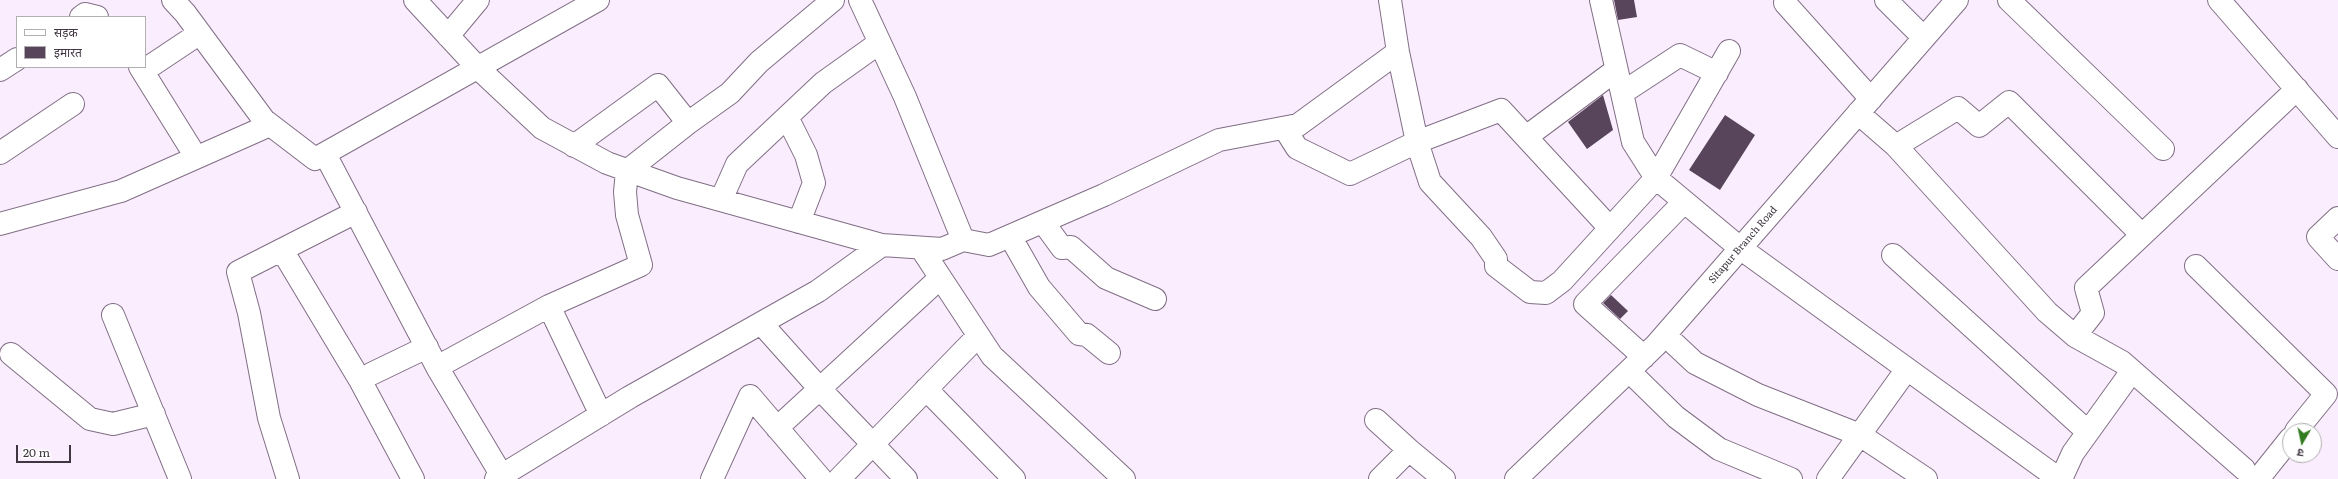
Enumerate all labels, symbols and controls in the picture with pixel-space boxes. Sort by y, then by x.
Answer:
legend [16,16,146,68]
text: सड़क [54,23,78,41]
text: इमारत [54,43,82,61]
street label: Sitapur Branch Road [1706,204,1780,286]
north arrow [2282,423,2322,463]
scale bar [18,437,73,463]
text: 20 m [23,443,50,461]
text: उ [2296,445,2305,462]

